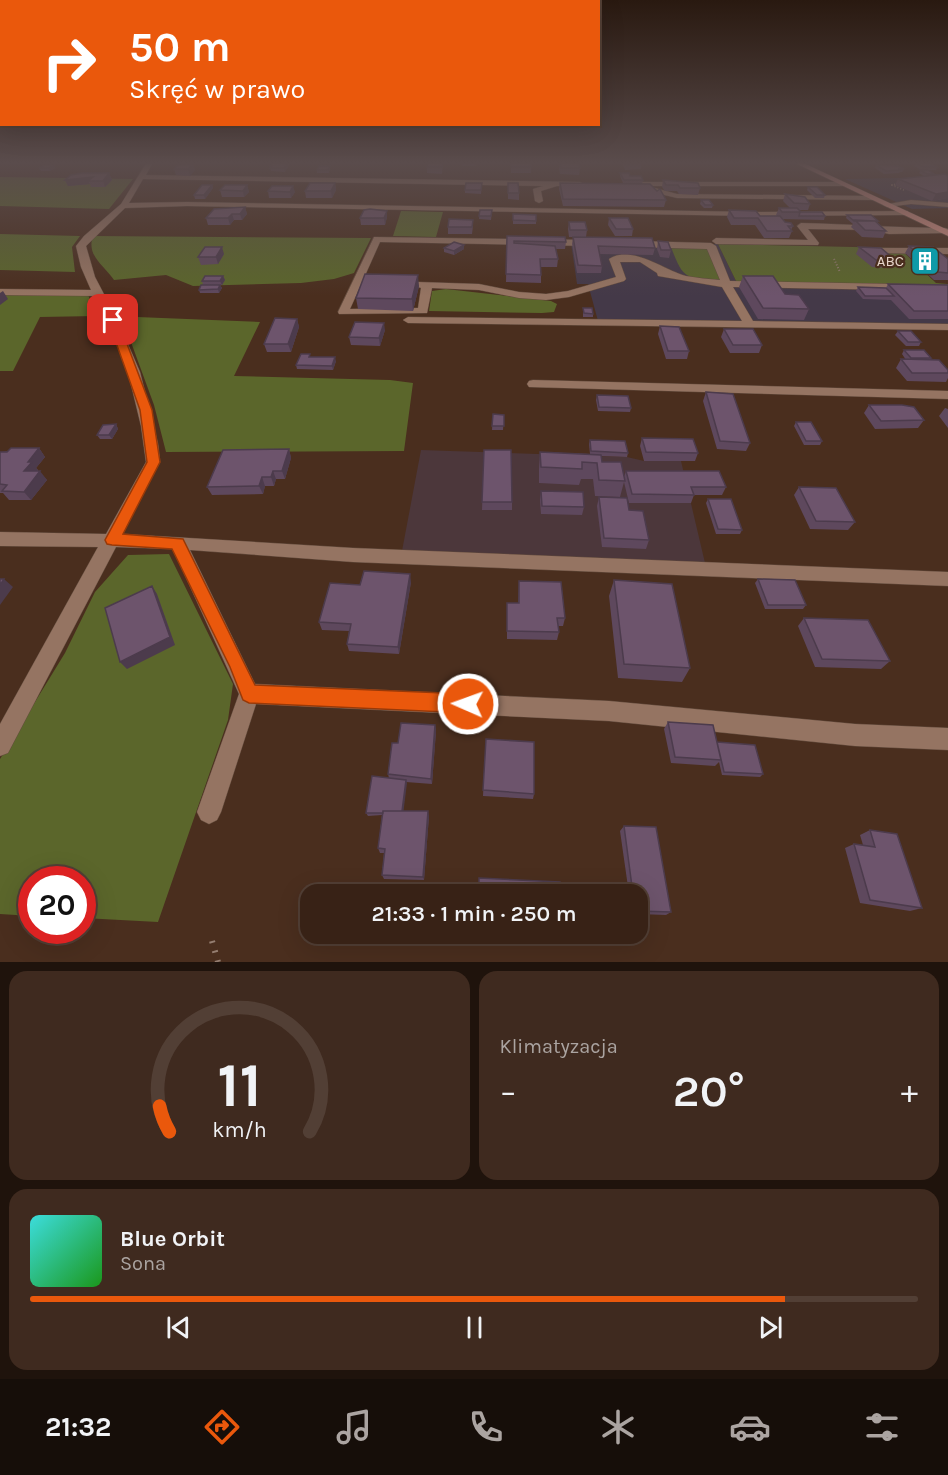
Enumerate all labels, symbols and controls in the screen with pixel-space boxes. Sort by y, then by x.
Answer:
text: 50 m [129,22,231,72]
icon: right [30,24,108,102]
text: Skręć w prawo [129,73,305,105]
building icon: ABC [909,245,941,277]
place label: ABC [877,252,904,270]
pin [87,294,138,345]
icon: arrive [96,303,129,336]
position arrow [436,672,500,736]
speed limit sign: 20 [18,866,96,944]
text: 21:33 · 1 min · 250 m [372,901,576,927]
text: Klimatyzacja [500,1035,618,1058]
text: 11 [217,1049,261,1122]
text: 20° [673,1065,745,1117]
text: − [500,1072,517,1110]
text: + [901,1072,918,1110]
text: km/h [212,1118,266,1143]
text: Blue Orbit [120,1226,225,1252]
text: Sona [120,1252,166,1275]
icon: previous [162,1311,195,1344]
icon: pause [458,1311,491,1344]
icon: next [754,1311,787,1344]
icon: directions [201,1406,243,1448]
icon: music [333,1406,375,1448]
icon: phone [465,1406,507,1448]
icon: climate [597,1406,639,1448]
icon: car [729,1406,771,1448]
icon: filters [861,1406,903,1448]
text: 21:32 [45,1411,111,1443]

